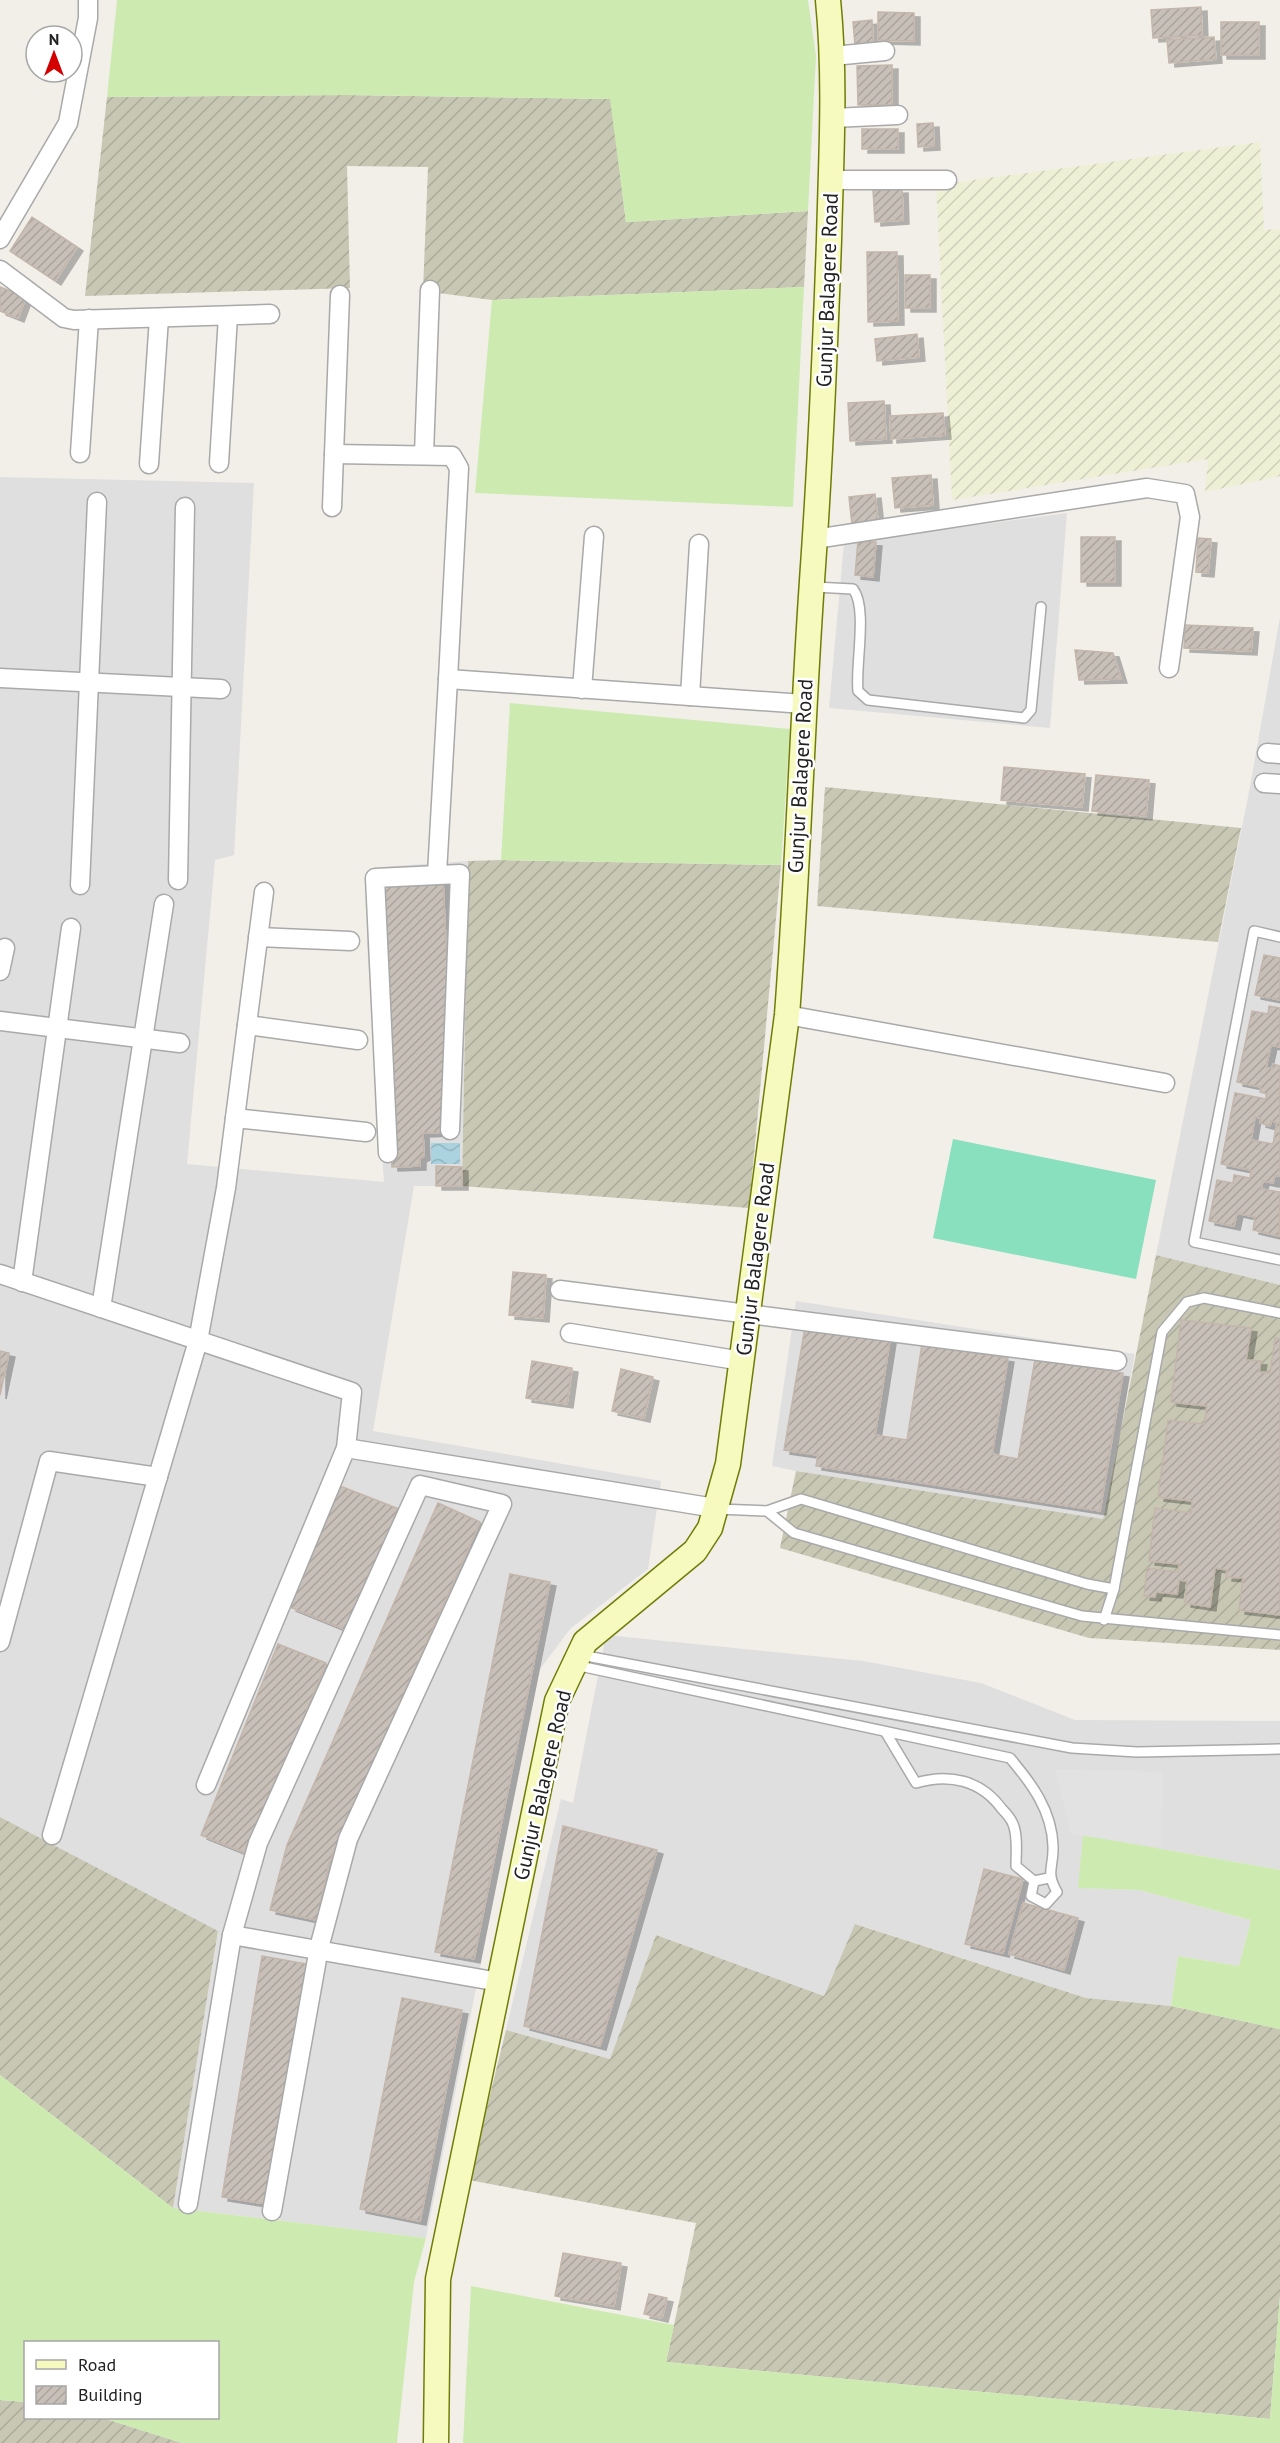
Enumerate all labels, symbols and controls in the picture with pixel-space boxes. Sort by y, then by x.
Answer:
north arrow [24,24,84,84]
text: N [49,29,59,49]
street label: Gunjur Balagere Road [810,192,844,388]
street label: Gunjur Balagere Road [781,678,819,874]
street label: Gunjur Balagere Road [730,1161,780,1357]
street label: Gunjur Balagere Road [507,1687,577,1883]
legend [24,2341,219,2419]
text: Road [78,2353,116,2376]
text: Building [78,2383,142,2406]

